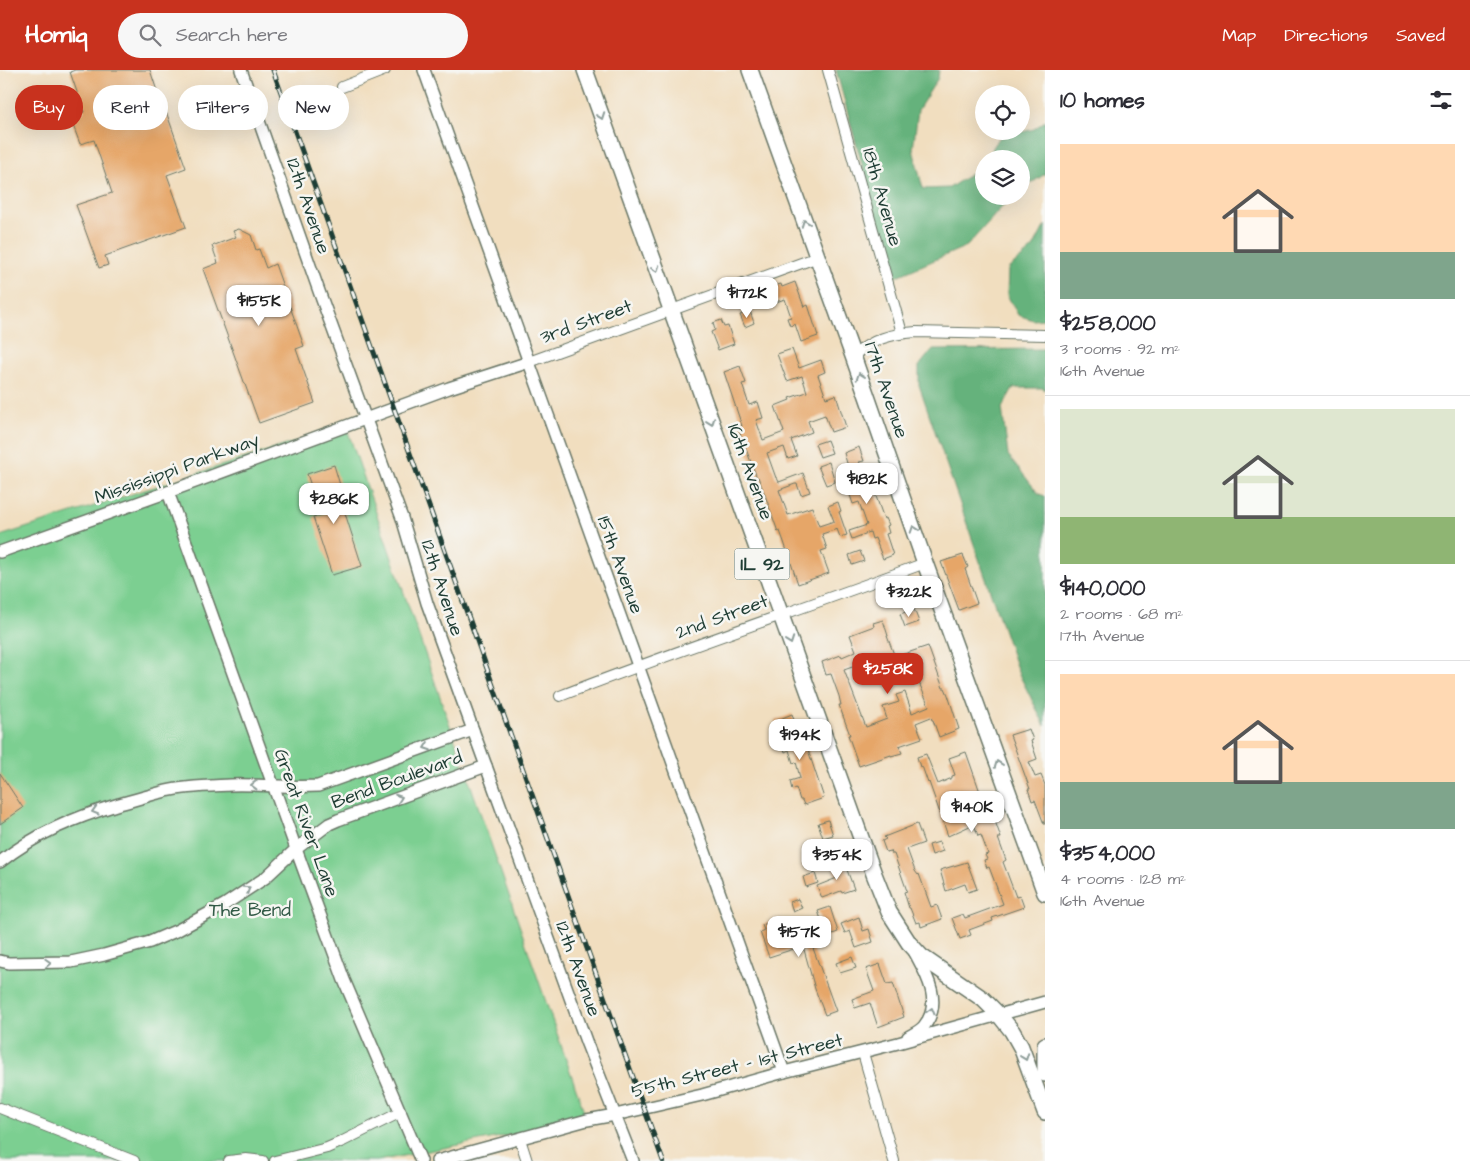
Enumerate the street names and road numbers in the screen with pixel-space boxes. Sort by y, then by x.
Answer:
street label: 18th Avenue [855,145,909,249]
street label: 12th Avenue [279,154,337,258]
street label: 3rd Street [536,293,636,351]
street label: 17th Avenue [857,338,915,442]
street label: 16th Avenue [720,420,780,524]
street label: Mississippi Parkway [91,426,264,512]
street label: 15th Avenue [590,512,650,618]
street label: 12th Avenue [414,536,470,640]
road number: IL 92 [734,548,790,579]
street label: 2nd Street [672,588,772,646]
street label: Bend Boulevard [328,744,466,816]
street label: Great River Lane [267,745,345,901]
street label: 12th Avenue [548,918,608,1020]
street label: 55th Street - 1st Street [628,1027,846,1105]

